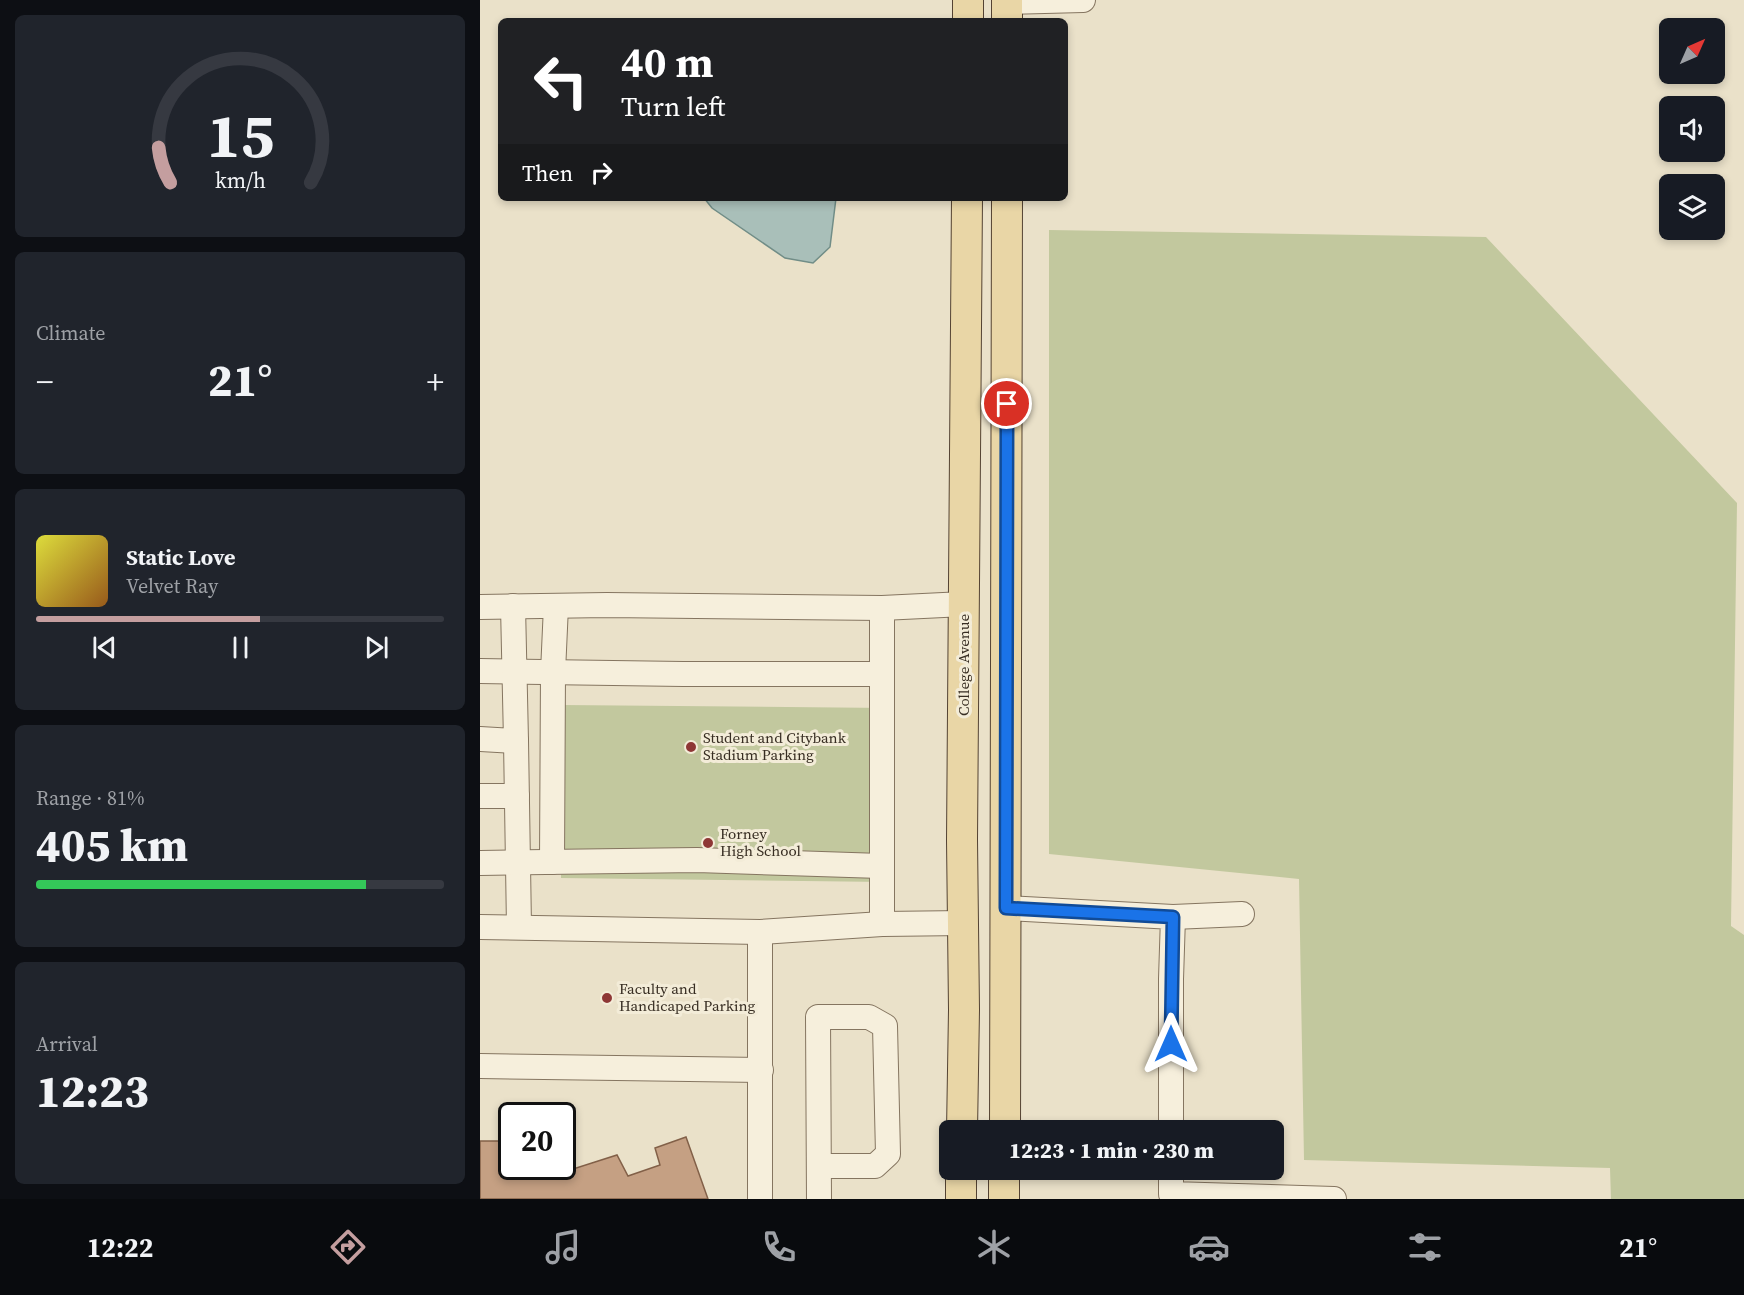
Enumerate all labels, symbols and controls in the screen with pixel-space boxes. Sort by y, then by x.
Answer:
north arrow [1659,18,1725,84]
map controls [1659,18,1725,240]
text: 40 m [621,33,714,91]
icon: left [522,42,600,120]
text: Turn left [621,88,725,125]
text: 15 [206,92,274,178]
button: sound [1659,96,1725,162]
icon: right [585,156,618,189]
text: Then [522,158,573,188]
text: km/h [214,166,266,195]
button: layers [1659,174,1725,240]
text: Climate [36,319,105,347]
text: 21° [208,349,272,411]
text: − [36,359,54,404]
text: + [426,359,444,404]
pin [981,378,1032,429]
icon: arrive [990,387,1023,420]
text: Static Love [126,542,236,572]
text: Velvet Ray [126,572,218,600]
street label: College Avenue [953,614,974,716]
icon: previous [88,631,121,664]
icon: pause [224,631,257,664]
icon: next [360,631,393,664]
place label: Student and Citybank Stadium Parking [703,727,847,765]
marker: Student and Citybank Stadium Parking [684,740,698,754]
text: Range · 81% [36,784,145,812]
text: 405 km [36,814,188,876]
place label: Forney High School [720,823,802,861]
marker: Forney High School [701,836,715,850]
place label: Faculty and Handicaped Parking [619,978,756,1016]
marker: Faculty and Handicaped Parking [600,991,614,1005]
position arrow [1139,1012,1203,1076]
text: Arrival [36,1030,98,1058]
text: 12:23 [36,1060,149,1122]
speed limit sign: 20 [498,1102,576,1180]
text: 12:23 · 1 min · 230 m [1009,1135,1214,1165]
icon: directions [327,1226,369,1268]
icon: music [542,1226,584,1268]
icon: phone [758,1226,800,1268]
icon: climate [973,1226,1015,1268]
icon: car [1188,1226,1230,1268]
icon: filters [1404,1226,1446,1268]
text: 12:22 [87,1229,153,1266]
text: 21° [1619,1229,1657,1266]

